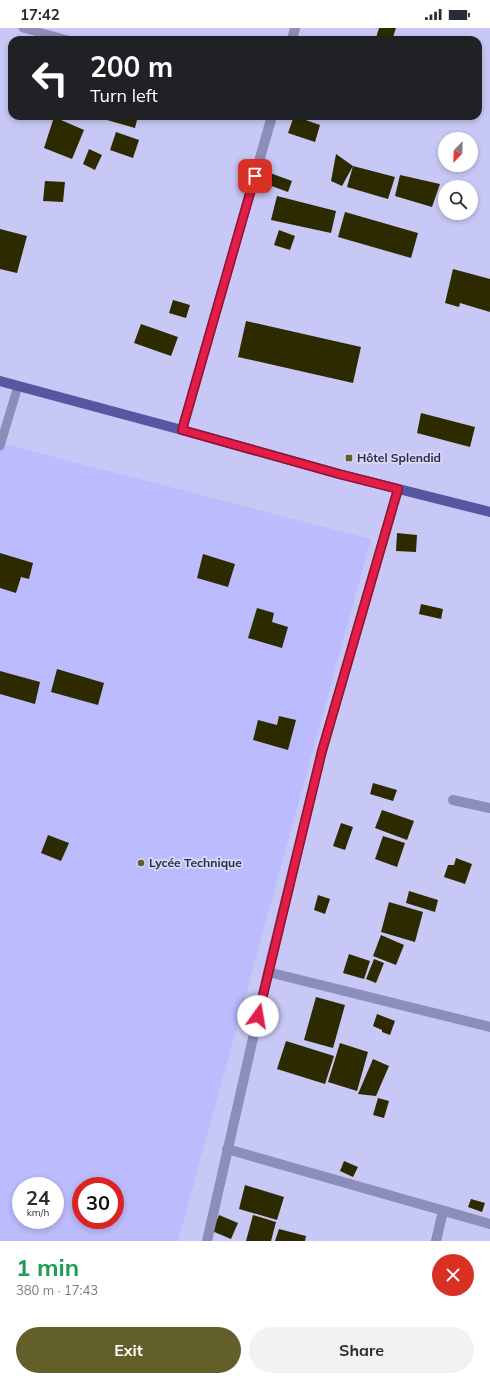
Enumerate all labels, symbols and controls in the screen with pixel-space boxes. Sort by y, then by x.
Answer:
text: 17:42 [20,5,60,24]
text: 200 m [90,49,173,84]
icon: left [24,52,76,104]
text: Turn left [90,84,158,107]
north arrow [438,132,478,172]
map controls [438,132,478,220]
pin [238,159,272,193]
icon: arrive [244,165,266,187]
button: search [438,180,478,220]
place label: Hôtel Splendid [357,450,441,465]
marker: Hôtel Splendid [344,453,354,463]
place label: Lycée Technique [149,855,242,870]
marker: Lycée Technique [136,858,146,868]
position arrow [237,995,279,1037]
speed limit sign: 30 [72,1177,124,1229]
text: 24 [26,1185,50,1210]
text: km/h [27,1206,49,1219]
text: 1 min [16,1252,79,1282]
button: close [432,1254,474,1296]
text: 380 m · 17:43 [16,1282,98,1298]
button: Exit [16,1327,241,1373]
button: Share [249,1327,474,1373]

